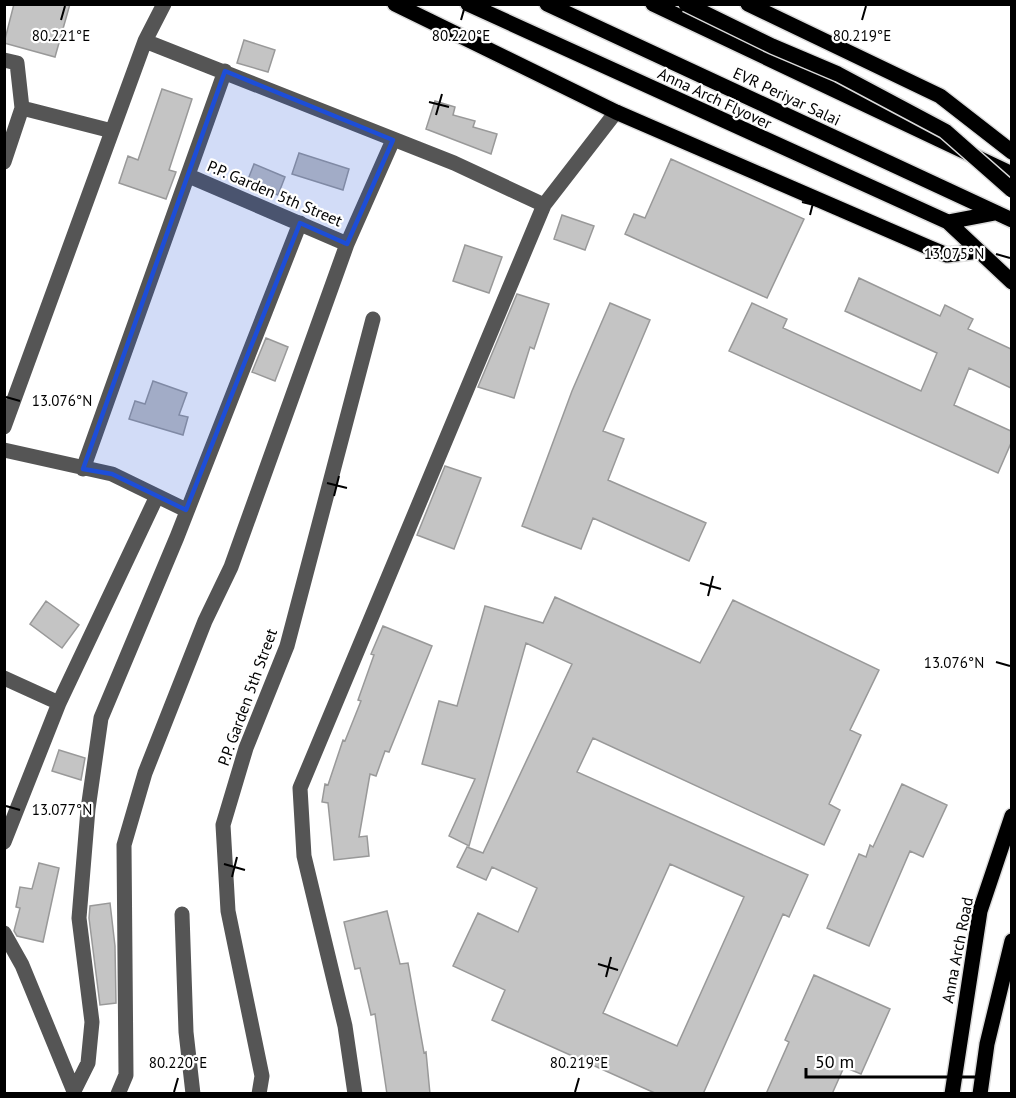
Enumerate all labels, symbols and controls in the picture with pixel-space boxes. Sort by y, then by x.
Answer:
text: 80.221°E [32,26,90,45]
text: 80.220°E [432,26,490,45]
text: 80.219°E [833,26,891,45]
street label: EVR Periyar Salai [730,62,844,130]
street label: Anna Arch Flyover [655,63,776,133]
street label: P.P. Garden 5th Street [205,156,346,231]
text: 13.075°N [924,244,984,263]
text: 13.076°N [32,391,92,410]
street label: P.P. Garden 5th Street [213,625,281,768]
text: 13.076°N [924,653,984,672]
text: 13.077°N [32,800,92,819]
street label: Anna Arch Road [937,895,977,1005]
scale bar [806,1041,984,1079]
text: 50 m [815,1050,854,1073]
text: 80.220°E [149,1053,207,1072]
text: 80.219°E [550,1053,608,1072]

